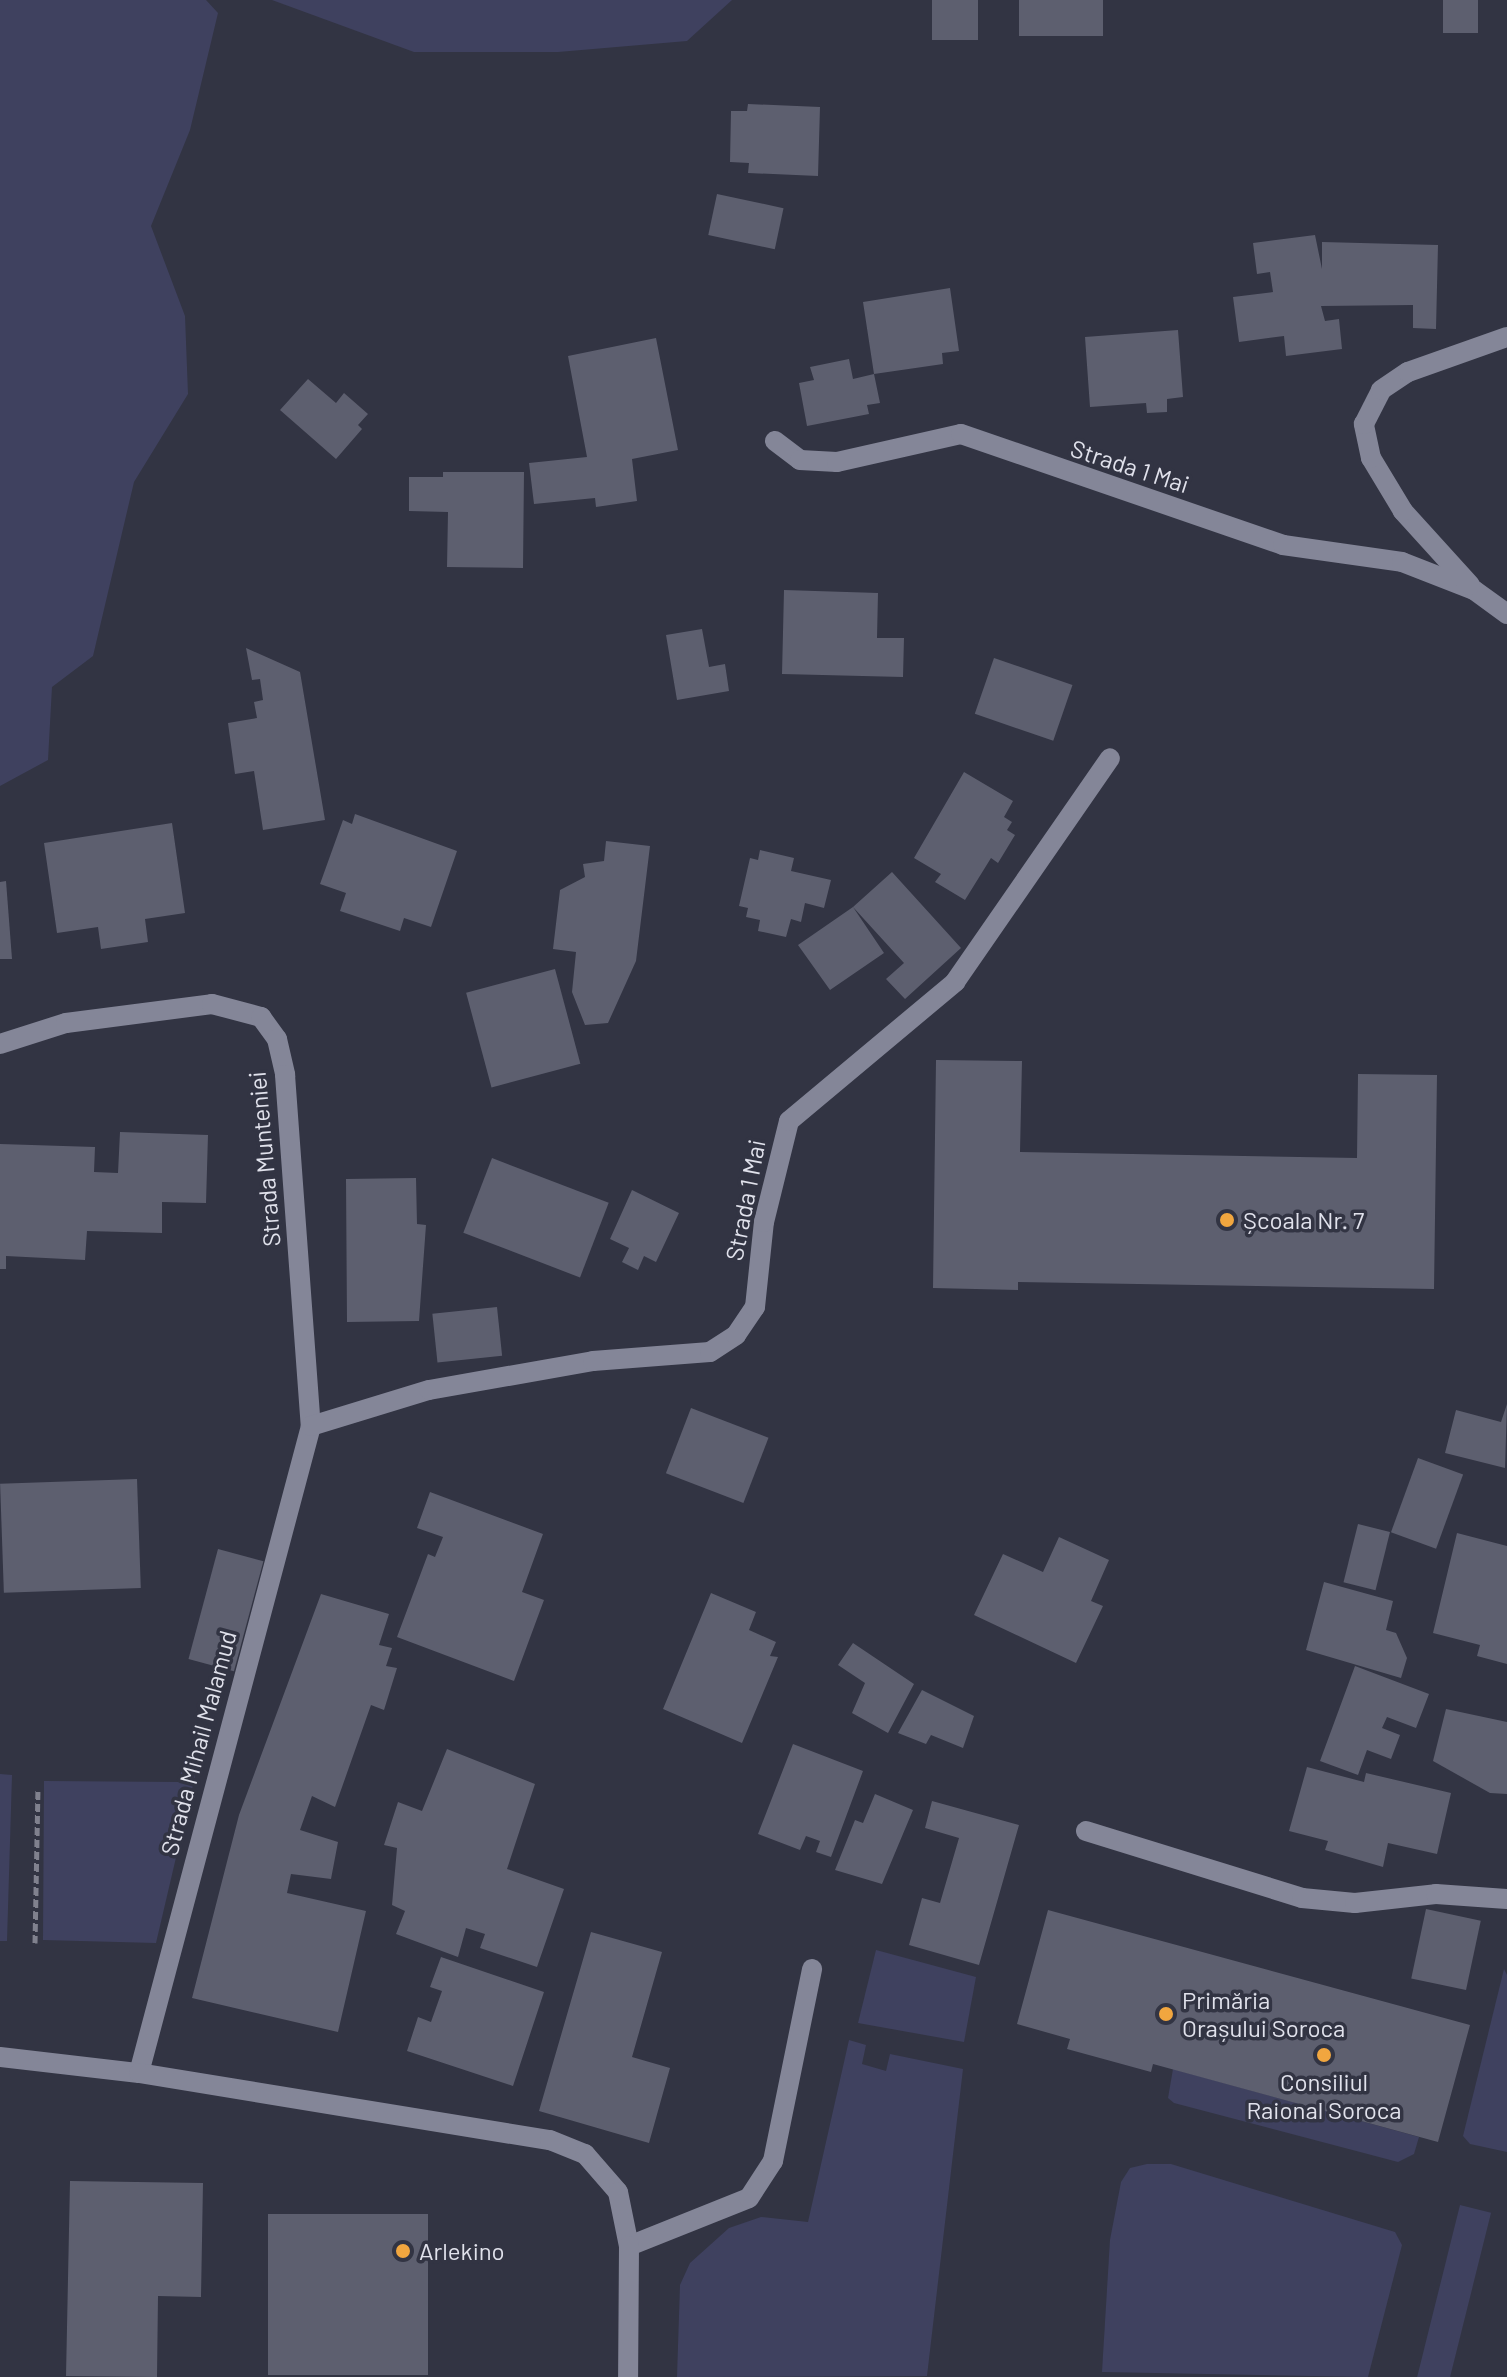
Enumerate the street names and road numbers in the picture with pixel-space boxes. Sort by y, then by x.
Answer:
street label: Strada 1 Mai [1067,433,1193,499]
street label: Strada Munteniei [242,1070,286,1248]
street label: Strada 1 Mai [719,1137,771,1263]
street label: Strada Mihail Malamud [154,1627,242,1859]

